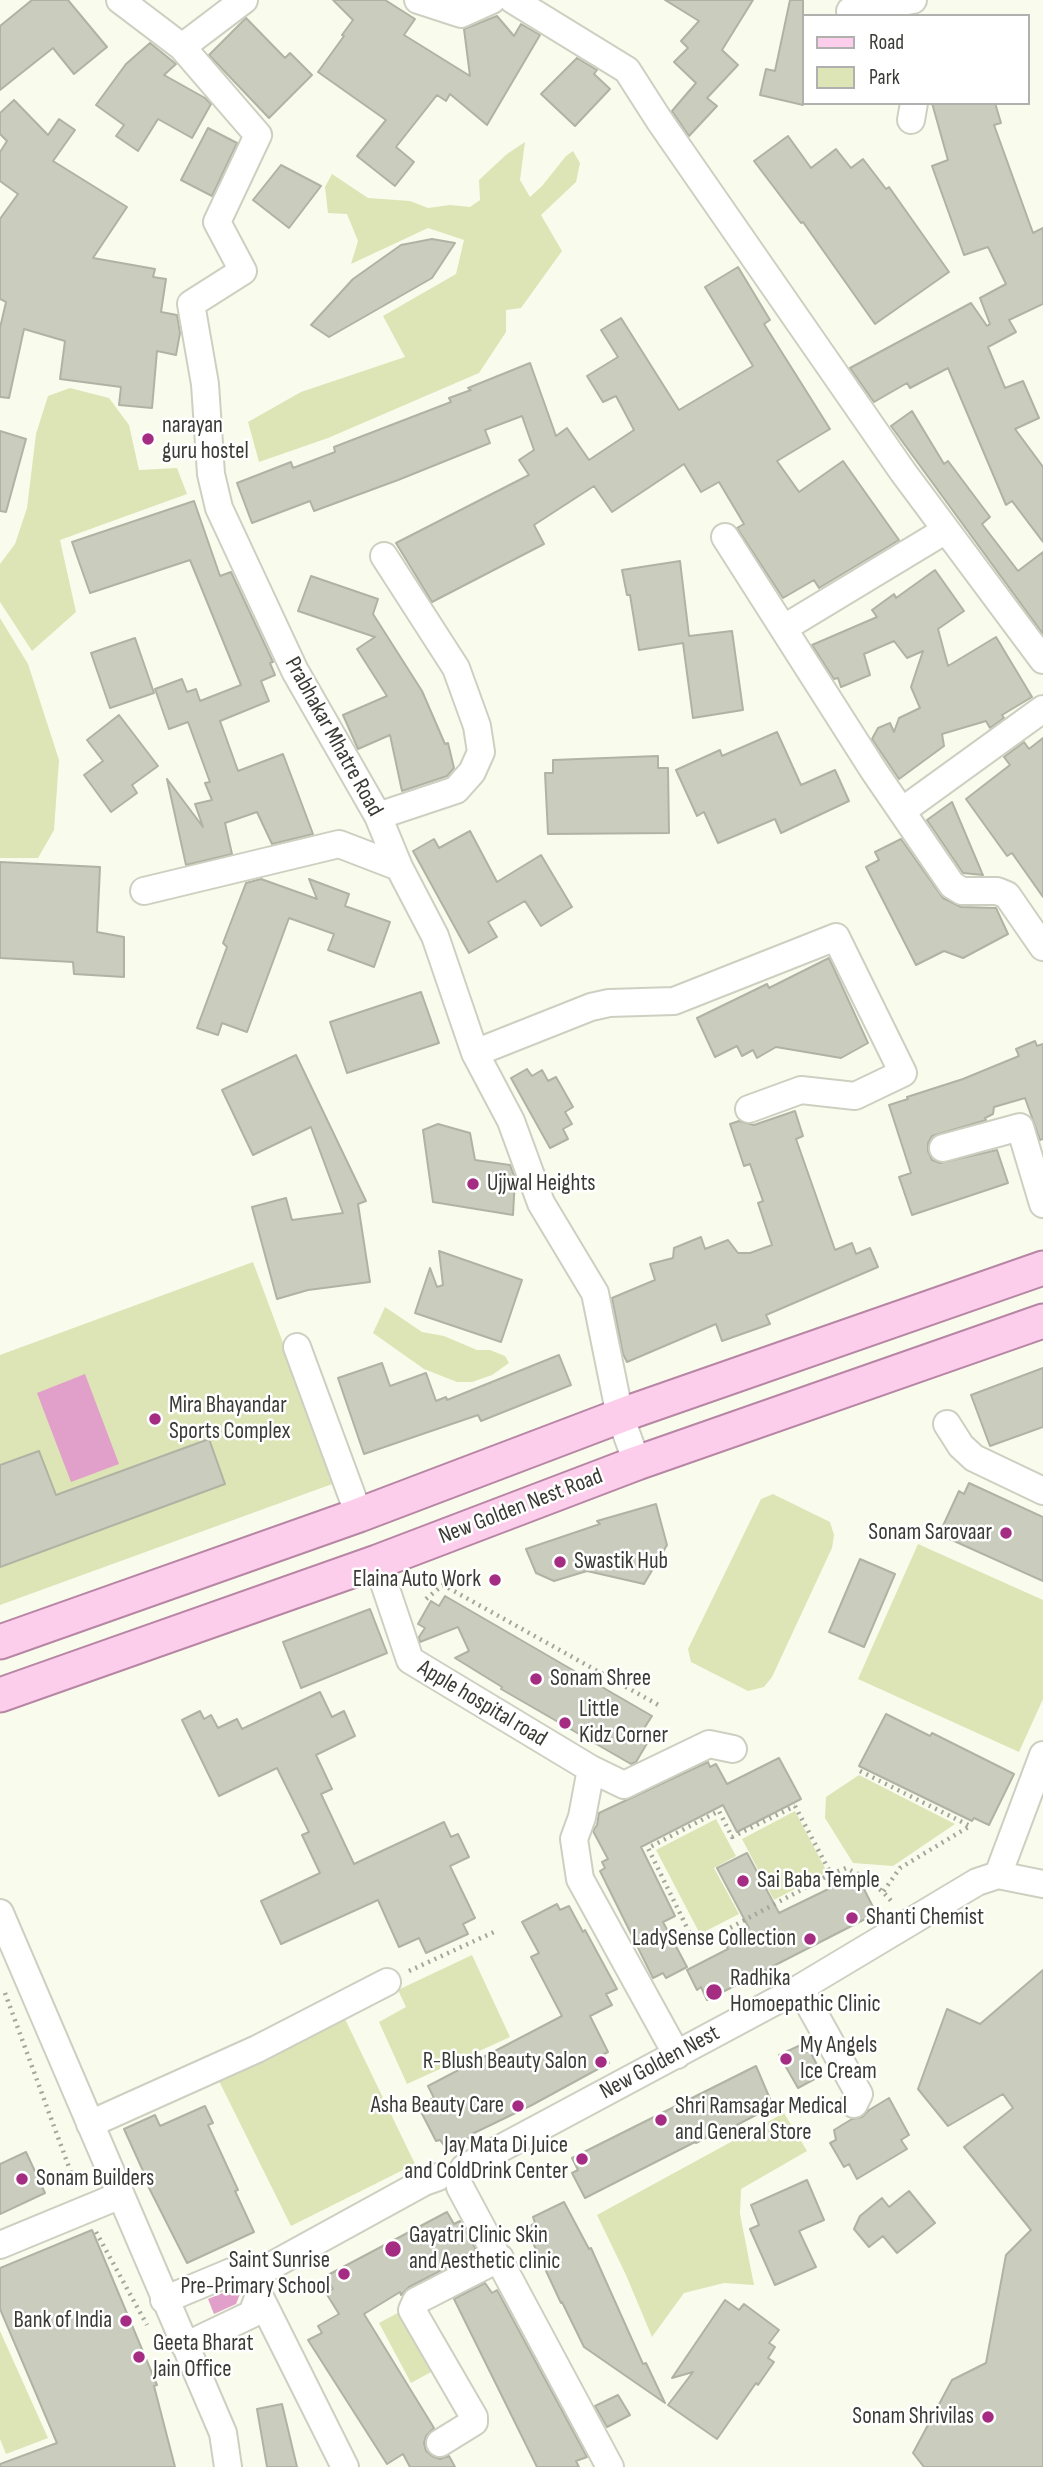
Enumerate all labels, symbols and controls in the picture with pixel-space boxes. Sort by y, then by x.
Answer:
legend [802,14,1029,105]
text: Road [869,30,904,55]
text: Park [869,65,900,90]
place label: narayan guru hostel [162,412,249,466]
marker: narayan guru hostel [140,431,156,447]
street label: Prabhakar Mhatre Road [278,653,388,821]
place label: Ujjwal Heights [487,1170,596,1198]
marker: Ujjwal Heights [465,1176,481,1192]
place label: Mira Bhayandar Sports Complex [169,1392,290,1446]
marker: Mira Bhayandar Sports Complex [147,1411,163,1427]
street label: New Golden Nest Road [435,1463,607,1551]
place label: Sonam Sarovaar [868,1519,992,1547]
marker: Sonam Sarovaar [998,1525,1014,1541]
place label: Swastik Hub [574,1548,668,1576]
marker: Swastik Hub [552,1554,568,1570]
place label: Elaina Auto Work [353,1566,481,1594]
marker: Elaina Auto Work [487,1572,503,1588]
street label: Apple hospital road [412,1655,552,1753]
place label: Sonam Shree [550,1665,651,1693]
marker: Sonam Shree [528,1671,544,1687]
place label: Little Kidz Corner [579,1696,668,1750]
marker: Little Kidz Corner [557,1715,573,1731]
place label: Sai Baba Temple [757,1867,880,1895]
marker: Sai Baba Temple [735,1873,751,1889]
place label: Shanti Chemist [866,1904,984,1932]
marker: Shanti Chemist [844,1910,860,1926]
place label: LadySense Collection [632,1925,796,1953]
marker: LadySense Collection [802,1931,818,1947]
place label: Radhika Homoepathic Clinic [730,1965,881,2019]
marker: Radhika Homoepathic Clinic [704,1982,724,2002]
street label: New Golden Nest [596,2020,724,2106]
place label: My Angels Ice Cream [800,2032,877,2086]
place label: R-Blush Beauty Salon [423,2048,587,2076]
marker: My Angels Ice Cream [778,2051,794,2067]
marker: R-Blush Beauty Salon [593,2054,609,2070]
place label: Asha Beauty Care [371,2092,504,2120]
place label: Shri Ramsagar Medical and General Store [675,2093,847,2147]
marker: Asha Beauty Care [510,2098,526,2114]
marker: Shri Ramsagar Medical and General Store [653,2112,669,2128]
place label: Jay Mata Di Juice and ColdDrink Center [404,2132,568,2186]
marker: Jay Mata Di Juice and ColdDrink Center [574,2151,590,2167]
place label: Sonam Builders [36,2165,154,2193]
marker: Sonam Builders [14,2171,30,2187]
place label: Gayatri Clinic Skin and Aesthetic clinic [409,2222,560,2276]
marker: Gayatri Clinic Skin and Aesthetic clinic [383,2239,403,2259]
place label: Saint Sunrise Pre-Primary School [181,2247,330,2301]
marker: Saint Sunrise Pre-Primary School [336,2266,352,2282]
place label: Bank of India [14,2307,112,2335]
marker: Bank of India [118,2313,134,2329]
place label: Geeta Bharat Jain Office [153,2330,253,2384]
marker: Geeta Bharat Jain Office [131,2349,147,2365]
place label: Sonam Shrivilas [852,2403,974,2431]
marker: Sonam Shrivilas [980,2409,996,2425]

